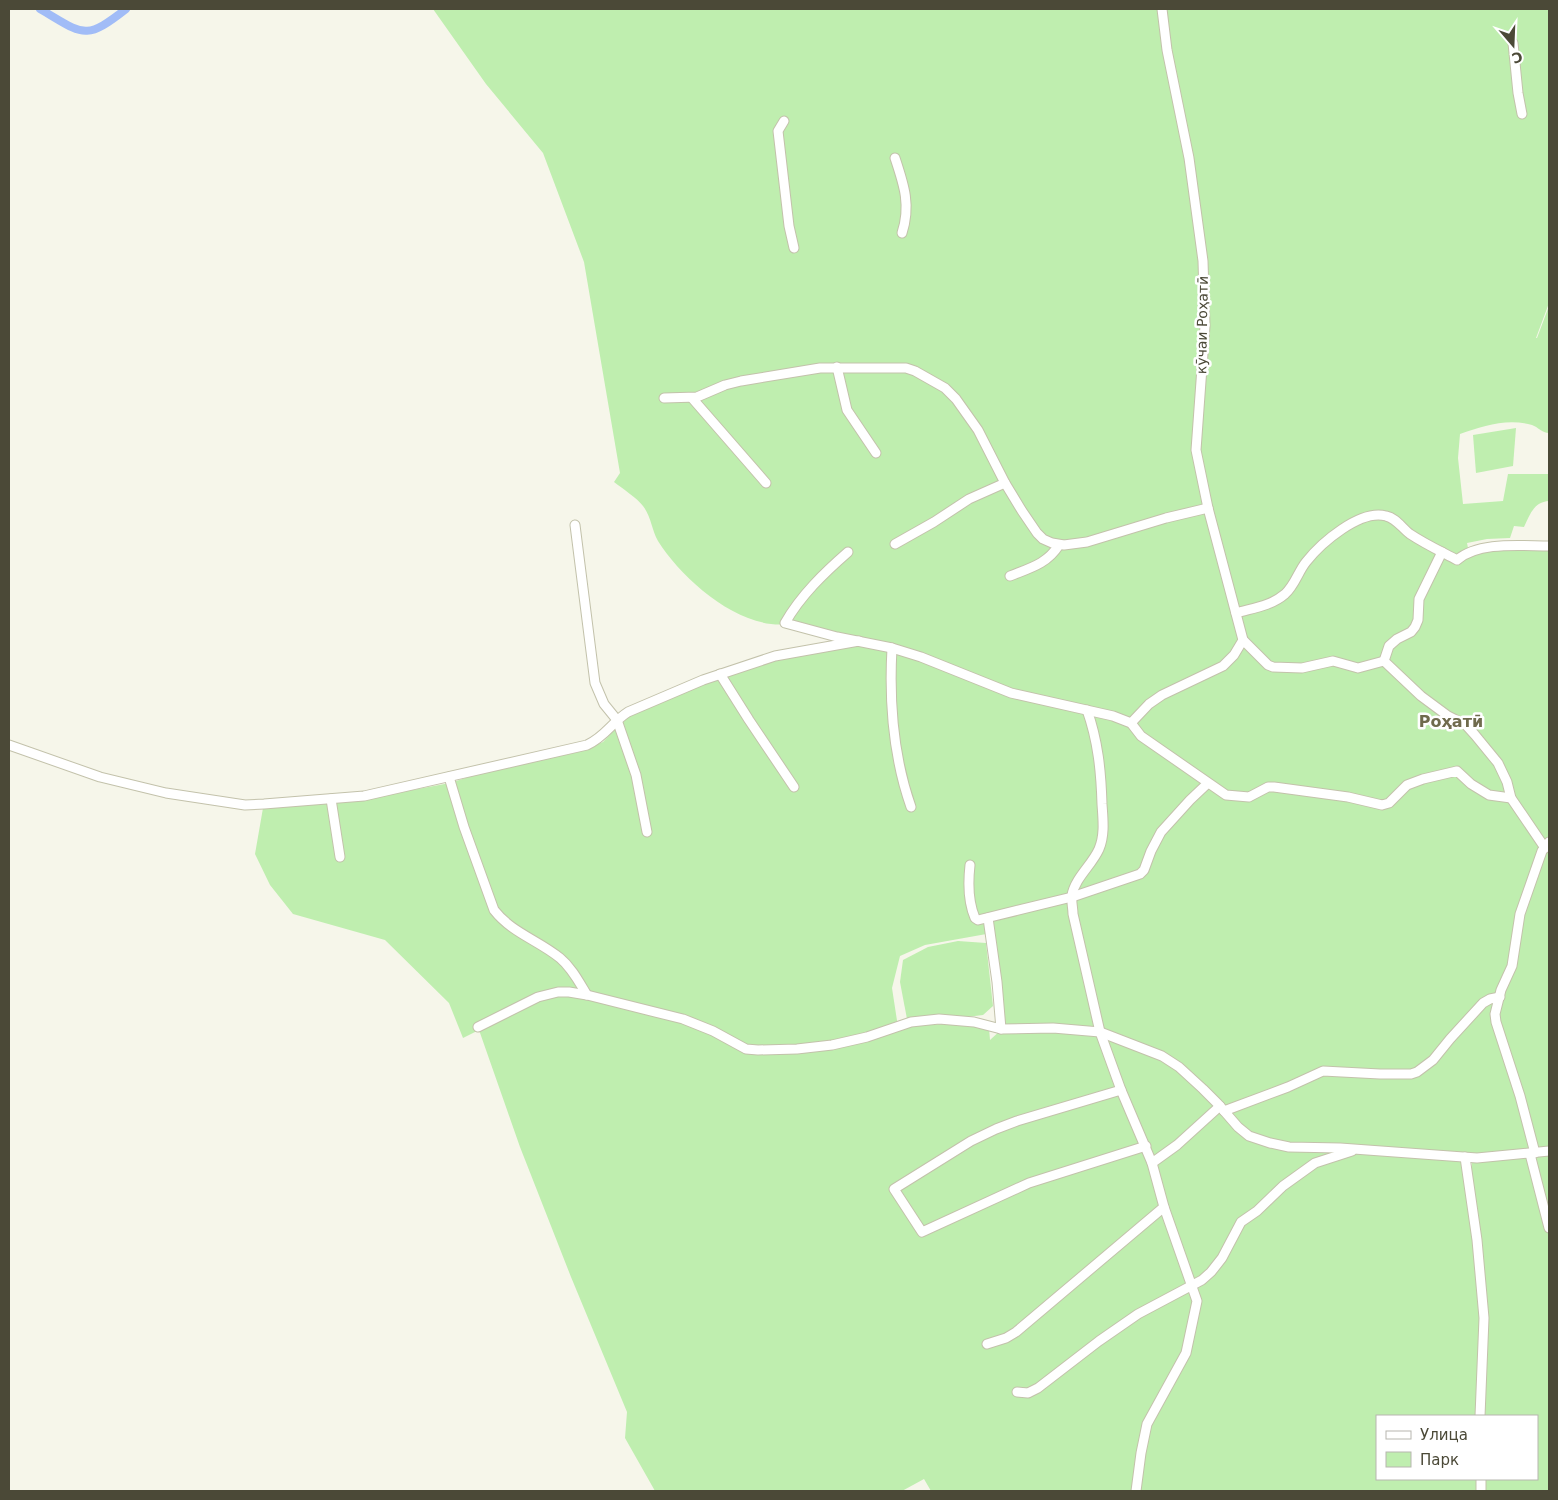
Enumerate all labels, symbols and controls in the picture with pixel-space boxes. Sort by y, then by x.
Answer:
north arrow [1488,20,1538,70]
text: С [1510,48,1525,67]
street label: кӯчаи Роҳатӣ [1193,276,1211,374]
district label: Роҳатӣ [1419,712,1483,731]
legend [1376,1415,1538,1480]
text: Улица [1420,1426,1468,1444]
text: Парк [1420,1451,1459,1469]

